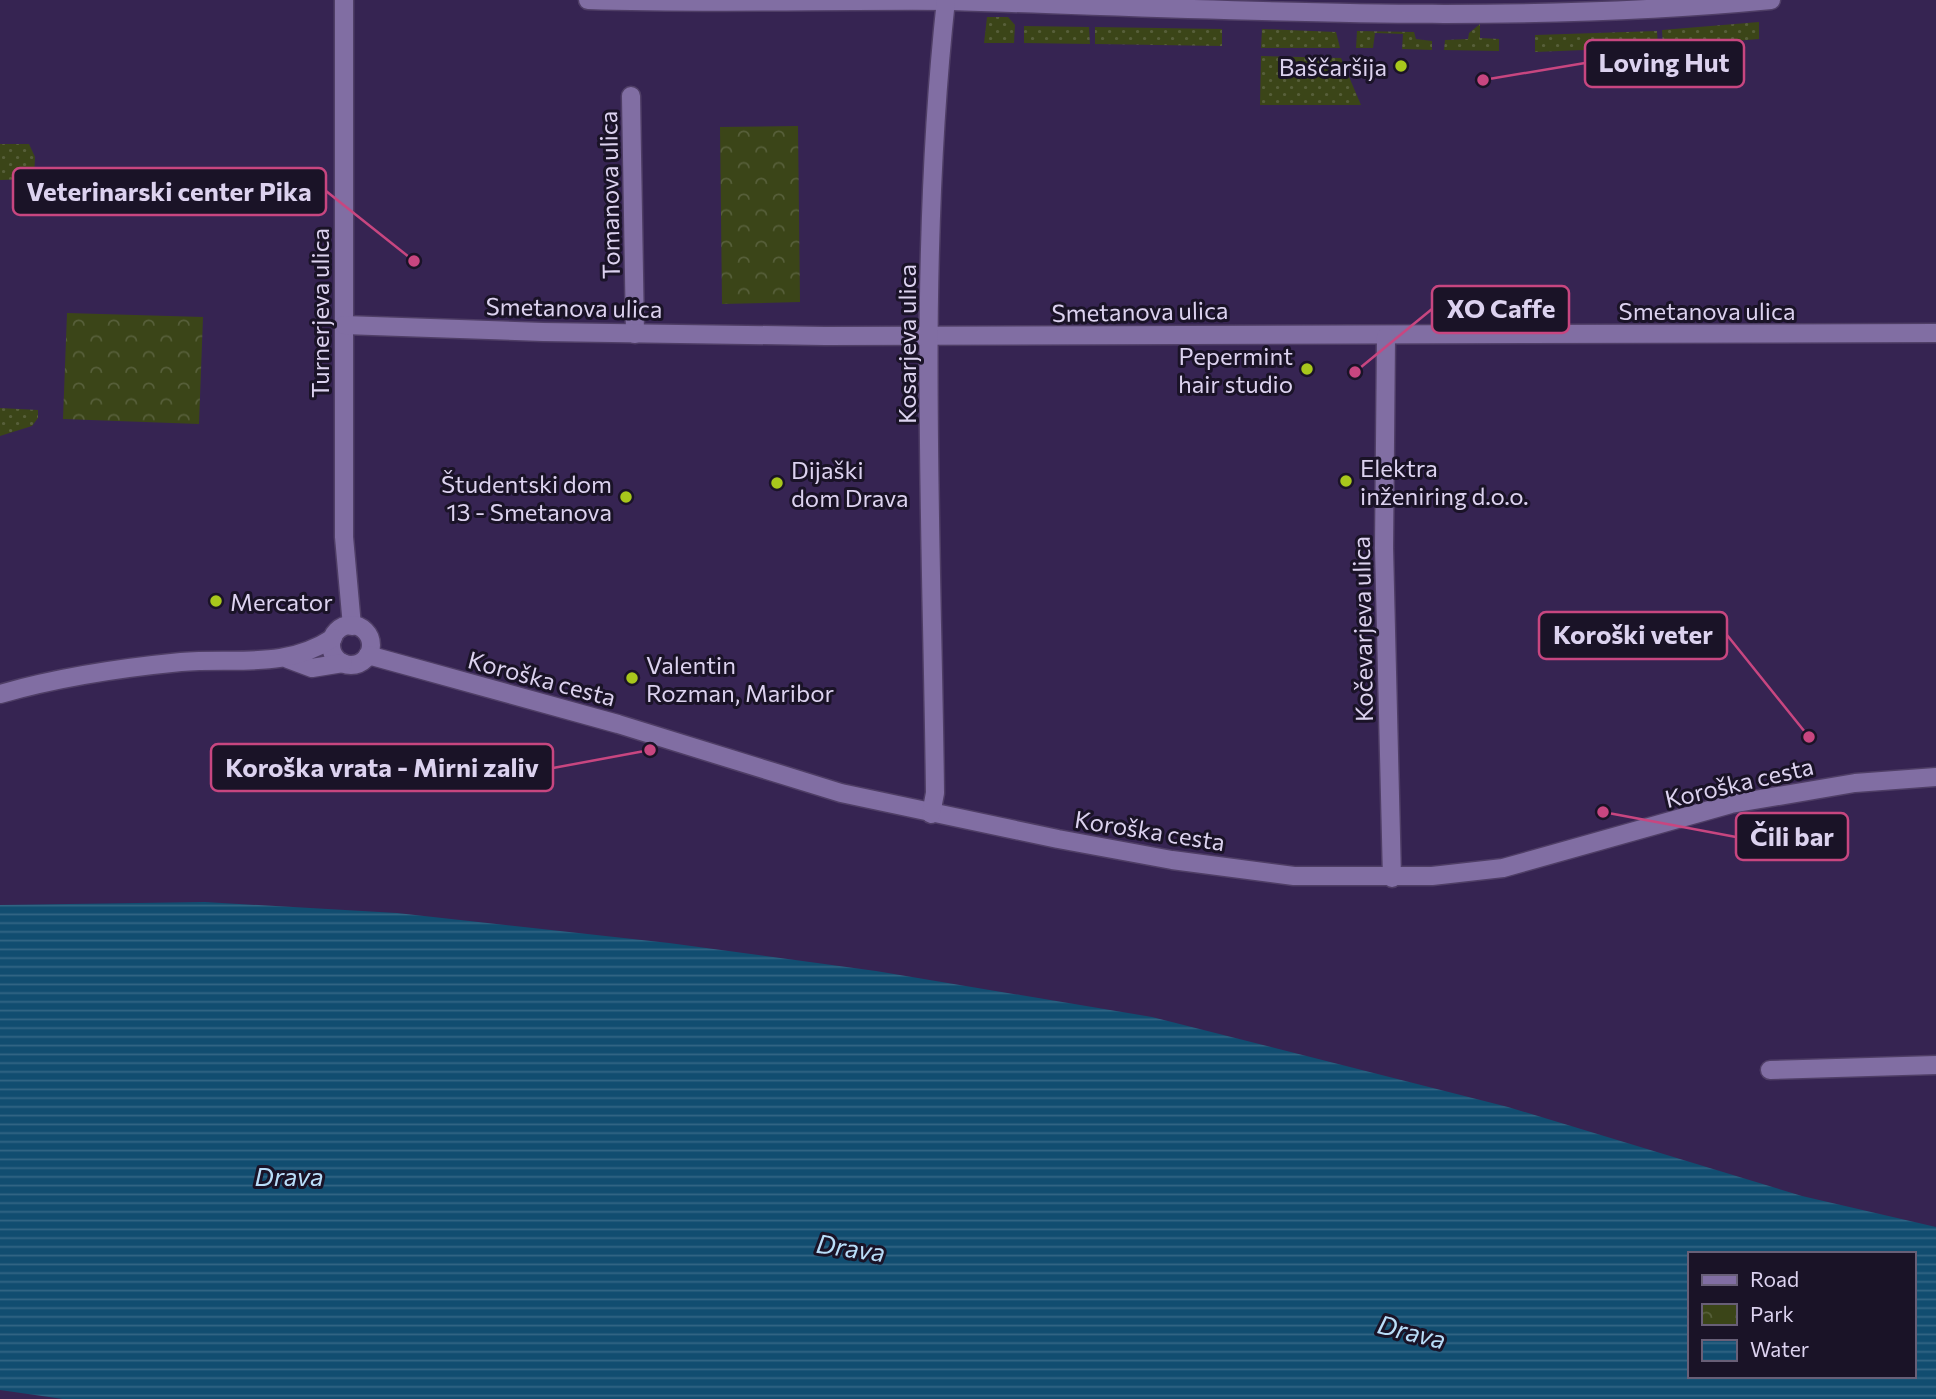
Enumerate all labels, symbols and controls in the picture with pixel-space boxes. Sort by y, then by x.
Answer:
callout: Loving Hut [1585,40,1744,87]
text: Loving Hut [1598,46,1730,77]
place label: Baščaršija [1279,52,1387,81]
marker: Baščaršija [1393,58,1409,74]
street label: Tomanova ulica [593,111,625,279]
callout: Veterinarski center Pika [13,168,326,215]
text: Veterinarski center Pika [26,175,312,206]
street label: Turnerjeva ulica [305,228,334,398]
street label: Kosarjeva ulica [892,264,921,424]
callout: XO Caffe [1432,286,1569,333]
street label: Smetanova ulica [485,291,663,323]
text: XO Caffe [1447,292,1555,323]
street label: Smetanova ulica [1051,295,1229,327]
street label: Smetanova ulica [1619,296,1795,325]
place label: Pepermint hair studio [1178,341,1293,398]
marker: Pepermint hair studio [1299,361,1315,377]
place label: Elektra inženiring d.o.o. [1360,453,1529,510]
place label: Dijaški dom Drava [791,455,909,512]
place label: Študentski dom 13 - Smetanova [441,469,612,526]
marker: Elektra inženiring d.o.o. [1338,473,1354,489]
marker: Dijaški dom Drava [769,475,785,491]
marker: Študentski dom 13 - Smetanova [618,489,634,505]
street label: Kočevarjeva ulica [1346,536,1378,722]
place label: Mercator [230,587,333,616]
marker: Mercator [208,593,224,609]
callout: Koroški veter [1539,612,1727,659]
text: Koroški veter [1553,618,1713,649]
street label: Koroška cesta [465,644,619,712]
place label: Valentin Rozman, Maribor [646,650,834,707]
marker: Valentin Rozman, Maribor [624,670,640,686]
callout: Koroška vrata - Mirni zaliv [211,744,553,791]
text: Koroška vrata - Mirni zaliv [225,751,539,782]
street label: Koroška cesta [1662,751,1816,813]
street label: Koroška cesta [1073,804,1227,856]
callout: Čili bar [1736,813,1848,860]
text: Čili bar [1750,820,1834,851]
water label: Drava [255,1160,324,1191]
water label: Drava [815,1227,887,1267]
legend [1688,1252,1915,1378]
text: Road [1750,1266,1799,1291]
text: Park [1750,1301,1794,1326]
water label: Drava [1375,1308,1449,1354]
text: Water [1750,1336,1809,1361]

